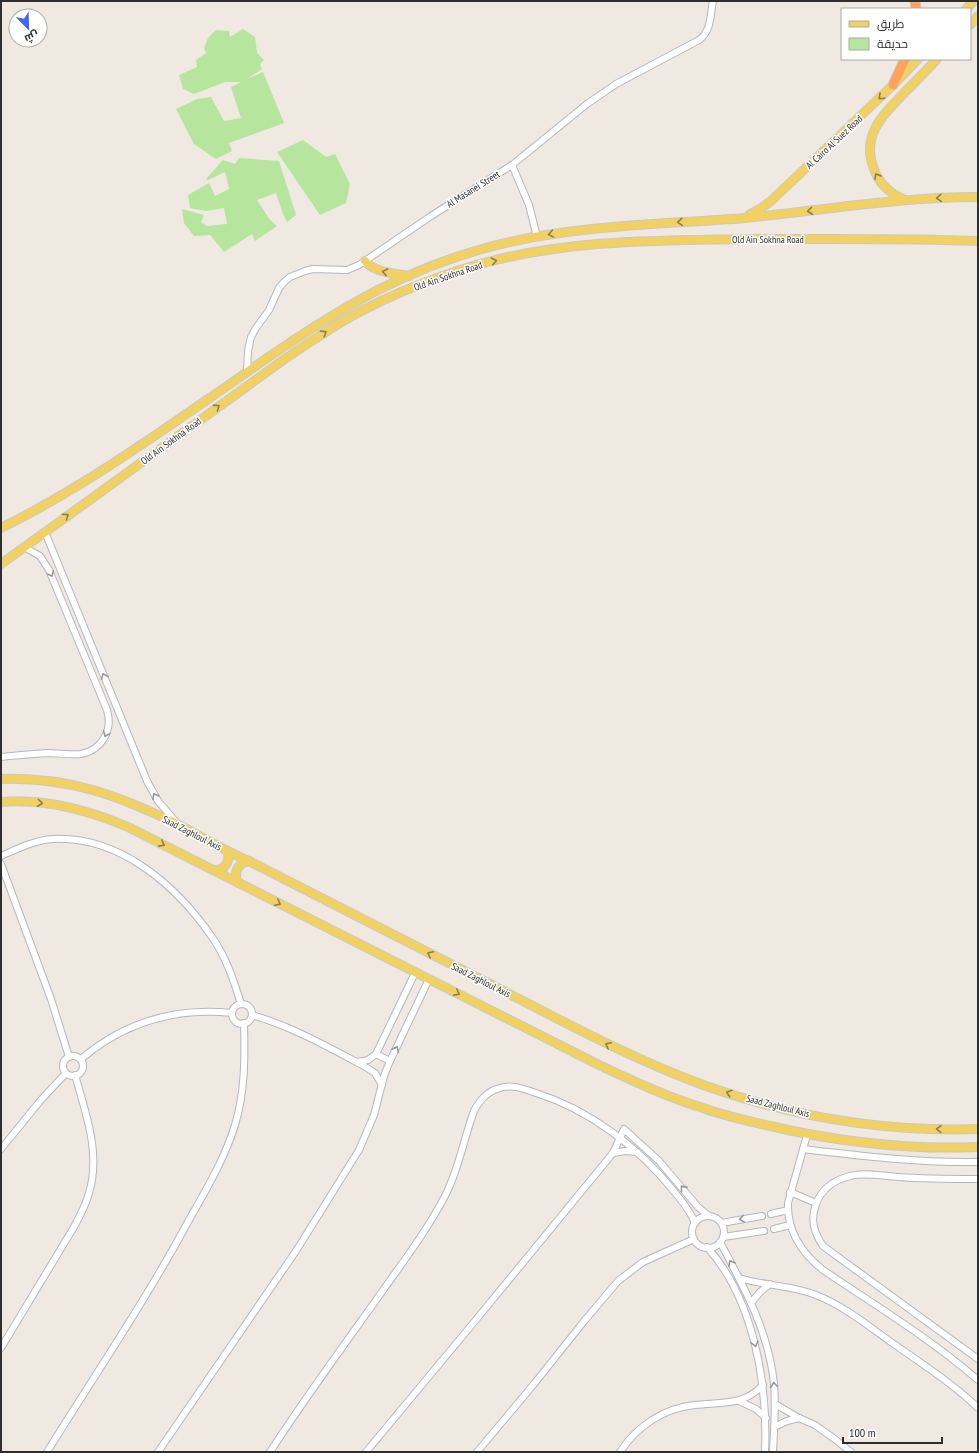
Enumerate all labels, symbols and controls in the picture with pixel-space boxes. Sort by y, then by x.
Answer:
north arrow [8,8,48,48]
legend [841,8,971,60]
text: طريق [877,16,905,31]
text: ش [23,28,41,46]
text: حديقة [877,36,908,51]
one-way arrow [878,92,886,99]
street label: Al Cairo Al Suez Road [803,112,865,172]
street label: Al Masanei Street [444,167,502,211]
one-way arrow [875,173,882,180]
one-way arrow [936,194,942,203]
one-way arrow [807,206,813,215]
one-way arrow [677,218,683,226]
one-way arrow [548,229,554,238]
street label: Old Ain Sokhna Road [732,233,804,246]
one-way arrow [491,257,498,265]
street label: Old Ain Sokhna Road [412,258,484,294]
one-way arrow [382,268,388,276]
one-way arrow [320,330,327,337]
one-way arrow [213,405,220,412]
street label: Old Ain Sokhna Road [138,415,204,467]
one-way arrow [62,514,69,521]
one-way arrow [46,569,54,577]
one-way arrow [101,672,109,679]
one-way arrow [103,729,111,737]
one-way arrow [152,792,159,800]
one-way arrow [37,798,43,807]
street label: Saad Zaghloul Axis [160,812,224,854]
one-way arrow [158,840,165,847]
one-way arrow [274,898,281,906]
one-way arrow [427,951,434,958]
street label: Saad Zaghloul Axis [449,959,513,1001]
one-way arrow [452,989,460,996]
one-way arrow [605,1042,613,1049]
one-way arrow [391,1045,399,1053]
one-way arrow [725,1089,732,1098]
street label: Saad Zaghloul Axis [745,1092,812,1120]
one-way arrow [936,1125,942,1133]
one-way arrow [680,1185,687,1192]
one-way arrow [739,1214,745,1223]
one-way arrow [729,1260,736,1267]
one-way arrow [750,1341,758,1347]
one-way arrow [770,1382,779,1388]
scale bar [843,1419,942,1445]
text: 100 m [849,1425,876,1440]

